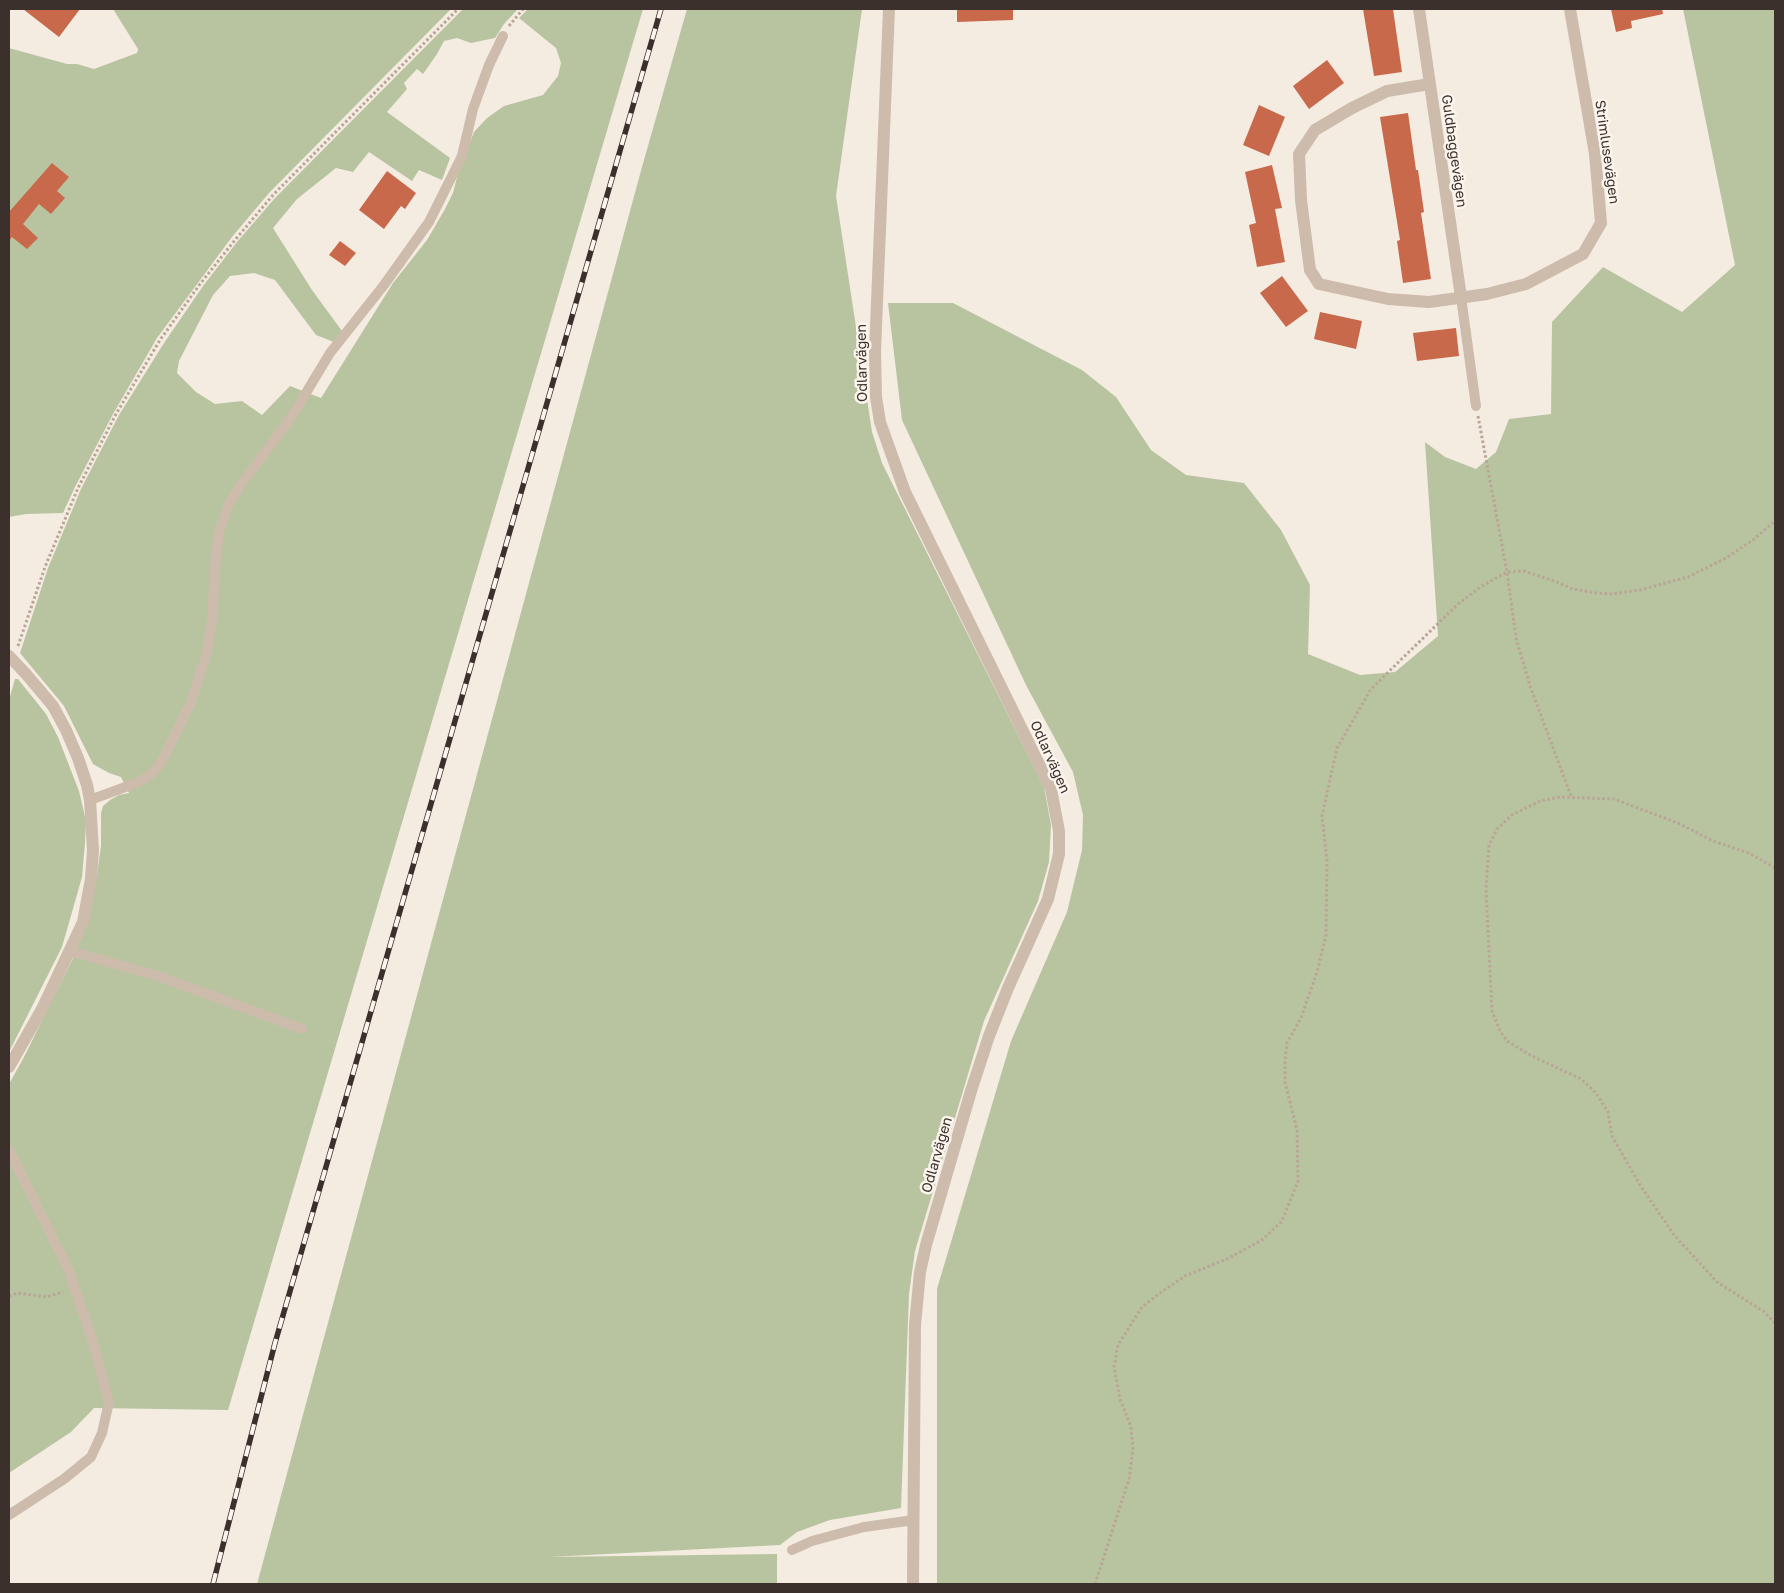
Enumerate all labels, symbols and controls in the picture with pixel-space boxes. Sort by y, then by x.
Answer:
street label: Guldbaggevägen [1438,94,1470,208]
street label: Strimlusevägen [1591,99,1623,205]
street label: Odlarvägen [853,324,871,402]
street label: Odlarvägen [1026,718,1074,796]
street label: Odlarvägen [918,1115,956,1195]

